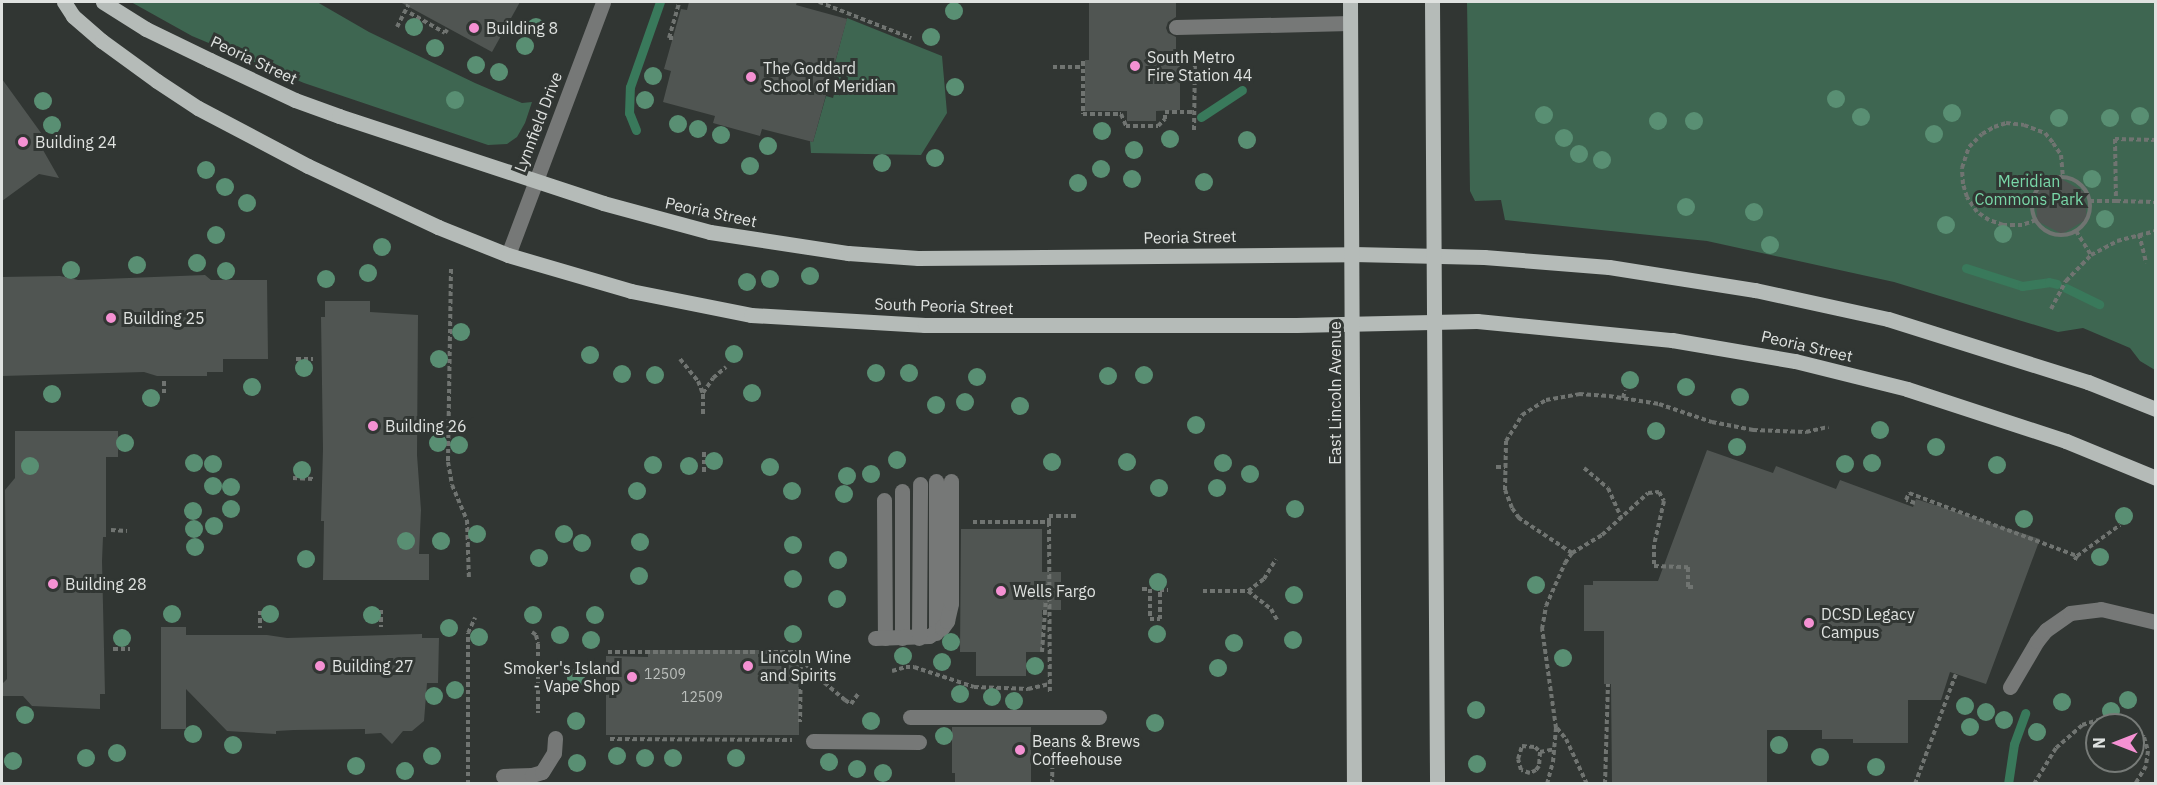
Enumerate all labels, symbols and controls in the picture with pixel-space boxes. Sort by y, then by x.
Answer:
place label: Building 8 [486,18,558,38]
marker: Building 8 [467,21,481,35]
street label: Peoria Street [208,32,300,88]
place label: South Metro Fire Station 44 [1147,47,1252,85]
place label: The Goddard School of Meridian [763,58,896,96]
marker: South Metro Fire Station 44 [1128,59,1142,73]
street label: Lynnfield Drive [510,69,566,175]
marker: The Goddard School of Meridian [744,70,758,84]
place label: Building 24 [35,132,117,152]
marker: Building 24 [16,135,30,149]
park label: Meridian Commons Park [1975,171,2083,209]
street label: Peoria Street [663,193,759,231]
street label: Peoria Street [1143,227,1237,247]
street label: South Peoria Street [874,294,1014,318]
place label: Building 25 [123,308,205,328]
marker: Building 25 [104,311,118,325]
street label: East Lincoln Avenue [1325,321,1345,465]
street label: Peoria Street [1759,326,1855,366]
place label: Building 26 [385,416,467,436]
marker: Building 26 [366,419,380,433]
place label: Building 28 [65,574,147,594]
marker: Building 28 [46,577,60,591]
place label: Wells Fargo [1013,581,1096,601]
marker: Wells Fargo [994,584,1008,598]
place label: DCSD Legacy Campus [1821,604,1915,642]
marker: DCSD Legacy Campus [1802,616,1816,630]
place label: Lincoln Wine and Spirits [760,647,851,685]
place label: Building 27 [332,656,414,676]
place label: Smoker's Island - Vape Shop [504,658,620,696]
marker: Building 27 [313,659,327,673]
marker: Lincoln Wine and Spirits [741,659,755,673]
house number: 12509 [644,666,686,682]
marker: Smoker's Island - Vape Shop [625,670,639,684]
house number: 12509 [681,689,723,705]
north arrow [2085,713,2145,773]
place label: Beans & Brews Coffeehouse [1032,731,1140,769]
text: N [2089,737,2109,749]
marker: Beans & Brews Coffeehouse [1013,743,1027,757]

